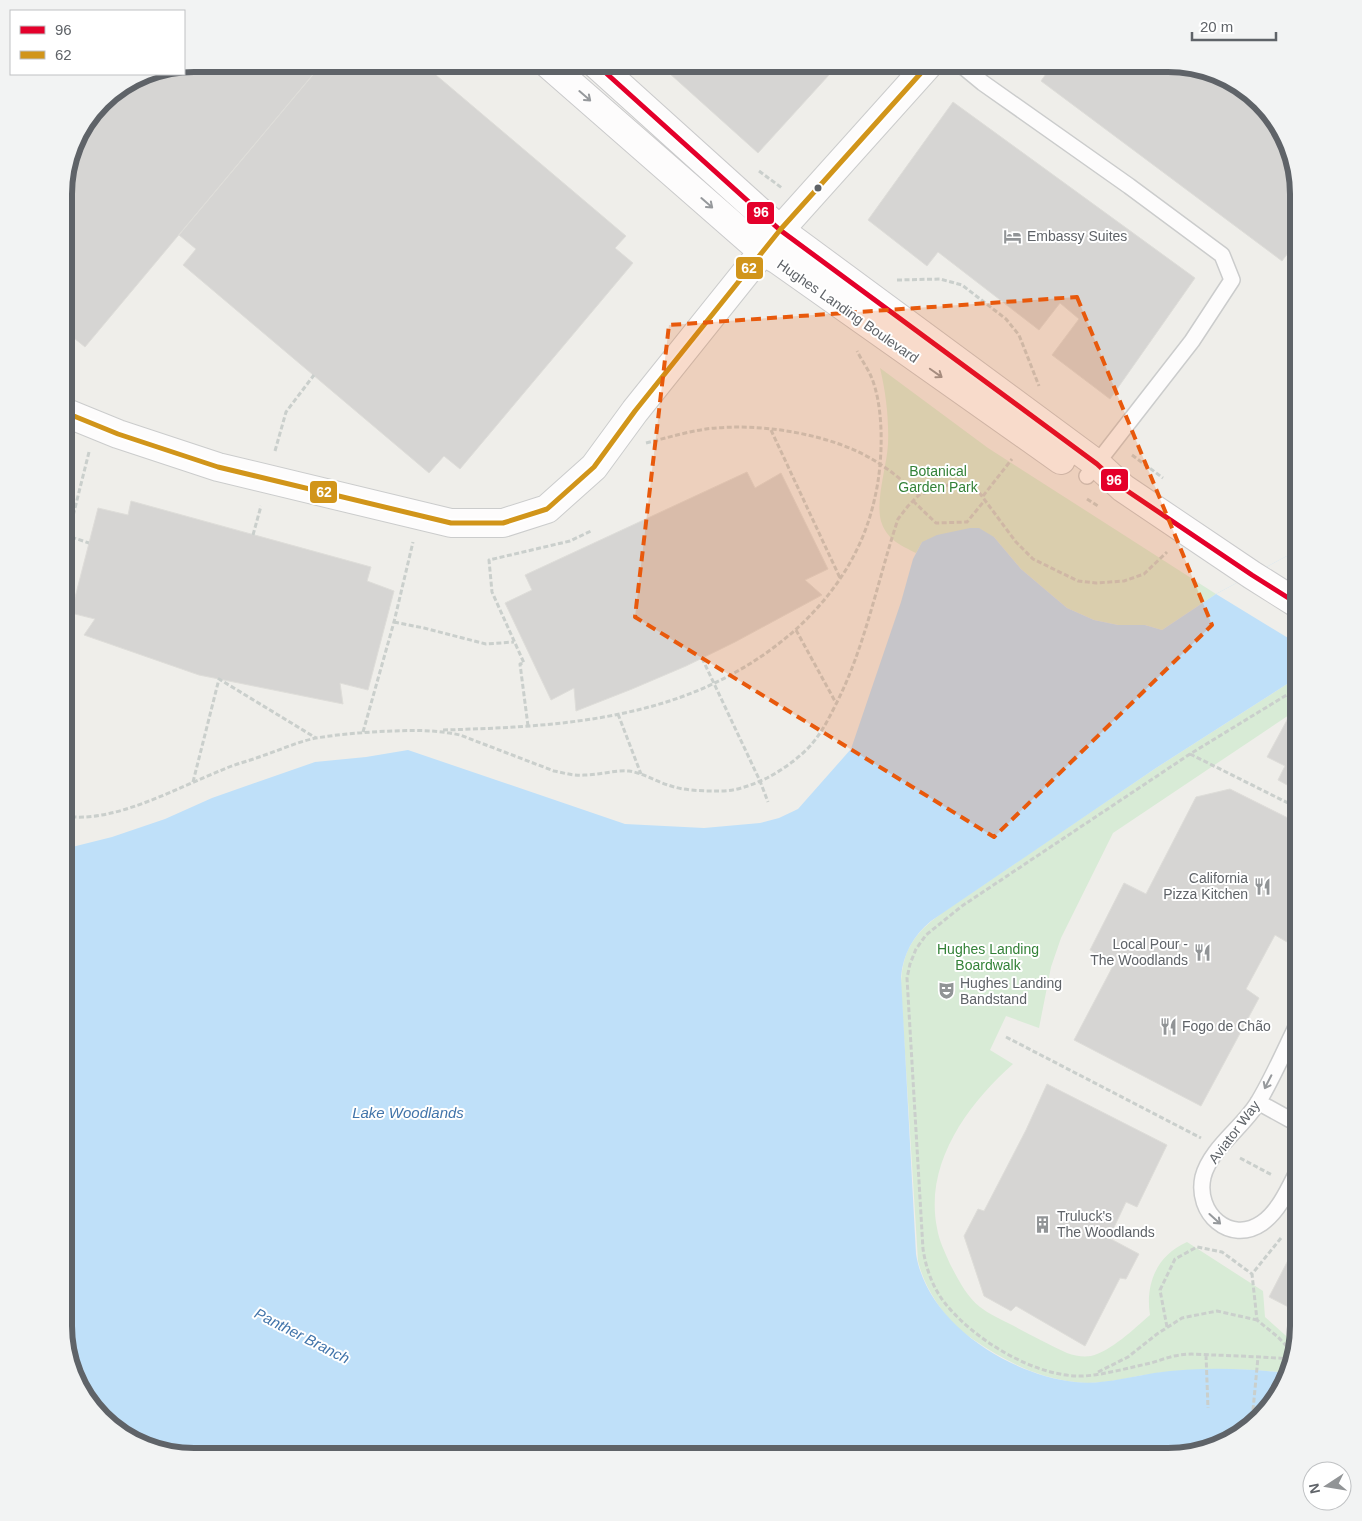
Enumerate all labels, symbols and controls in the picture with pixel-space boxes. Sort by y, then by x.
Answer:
legend [10,10,185,75]
scale bar [1192,10,1276,42]
text: 20 m [1200,18,1233,35]
text: 96 [55,21,72,38]
text: 62 [55,46,72,63]
one-way arrow [578,90,591,101]
unlabelled marker [813,183,823,193]
one-way arrow [700,198,713,209]
line badge: 96 [746,201,775,225]
text: 96 [753,204,769,220]
hotel icon: Embassy Suites [1003,226,1023,246]
place label: Embassy Suites [1027,228,1127,244]
line badge: 62 [735,256,764,280]
street label: Hughes Landing Boulevard [774,256,922,366]
text: 62 [741,260,757,276]
one-way arrow [929,367,942,378]
park label: Botanical Garden Park [898,463,979,495]
line badge: 96 [1100,468,1129,492]
text: 96 [1106,472,1122,488]
line badge: 62 [309,480,338,504]
text: 62 [316,484,332,500]
place label: California Pizza Kitchen [1163,870,1248,902]
restaurant icon: California Pizza Kitchen [1252,876,1272,896]
place label: Local Pour - The Woodlands [1090,936,1188,968]
park label: Hughes Landing Boardwalk [937,941,1039,973]
restaurant icon: Local Pour - The Woodlands [1192,942,1212,962]
place label: Hughes Landing Bandstand [960,975,1062,1007]
theatre icon: Hughes Landing Bandstand [936,981,956,1001]
restaurant icon: Fogo de Chão [1158,1016,1178,1036]
place label: Fogo de Chão [1182,1018,1271,1034]
one-way arrow [1263,1074,1272,1089]
street label: Aviator Way [1205,1097,1263,1167]
water label: Lake Woodlands [352,1104,464,1121]
place label: Truluck's The Woodlands [1057,1208,1155,1240]
one-way arrow [1208,1213,1221,1225]
building icon: Truluck's The Woodlands [1033,1214,1053,1234]
water label: Panther Branch [252,1304,353,1367]
north arrow [1302,1461,1352,1511]
text: N [1305,1482,1323,1495]

